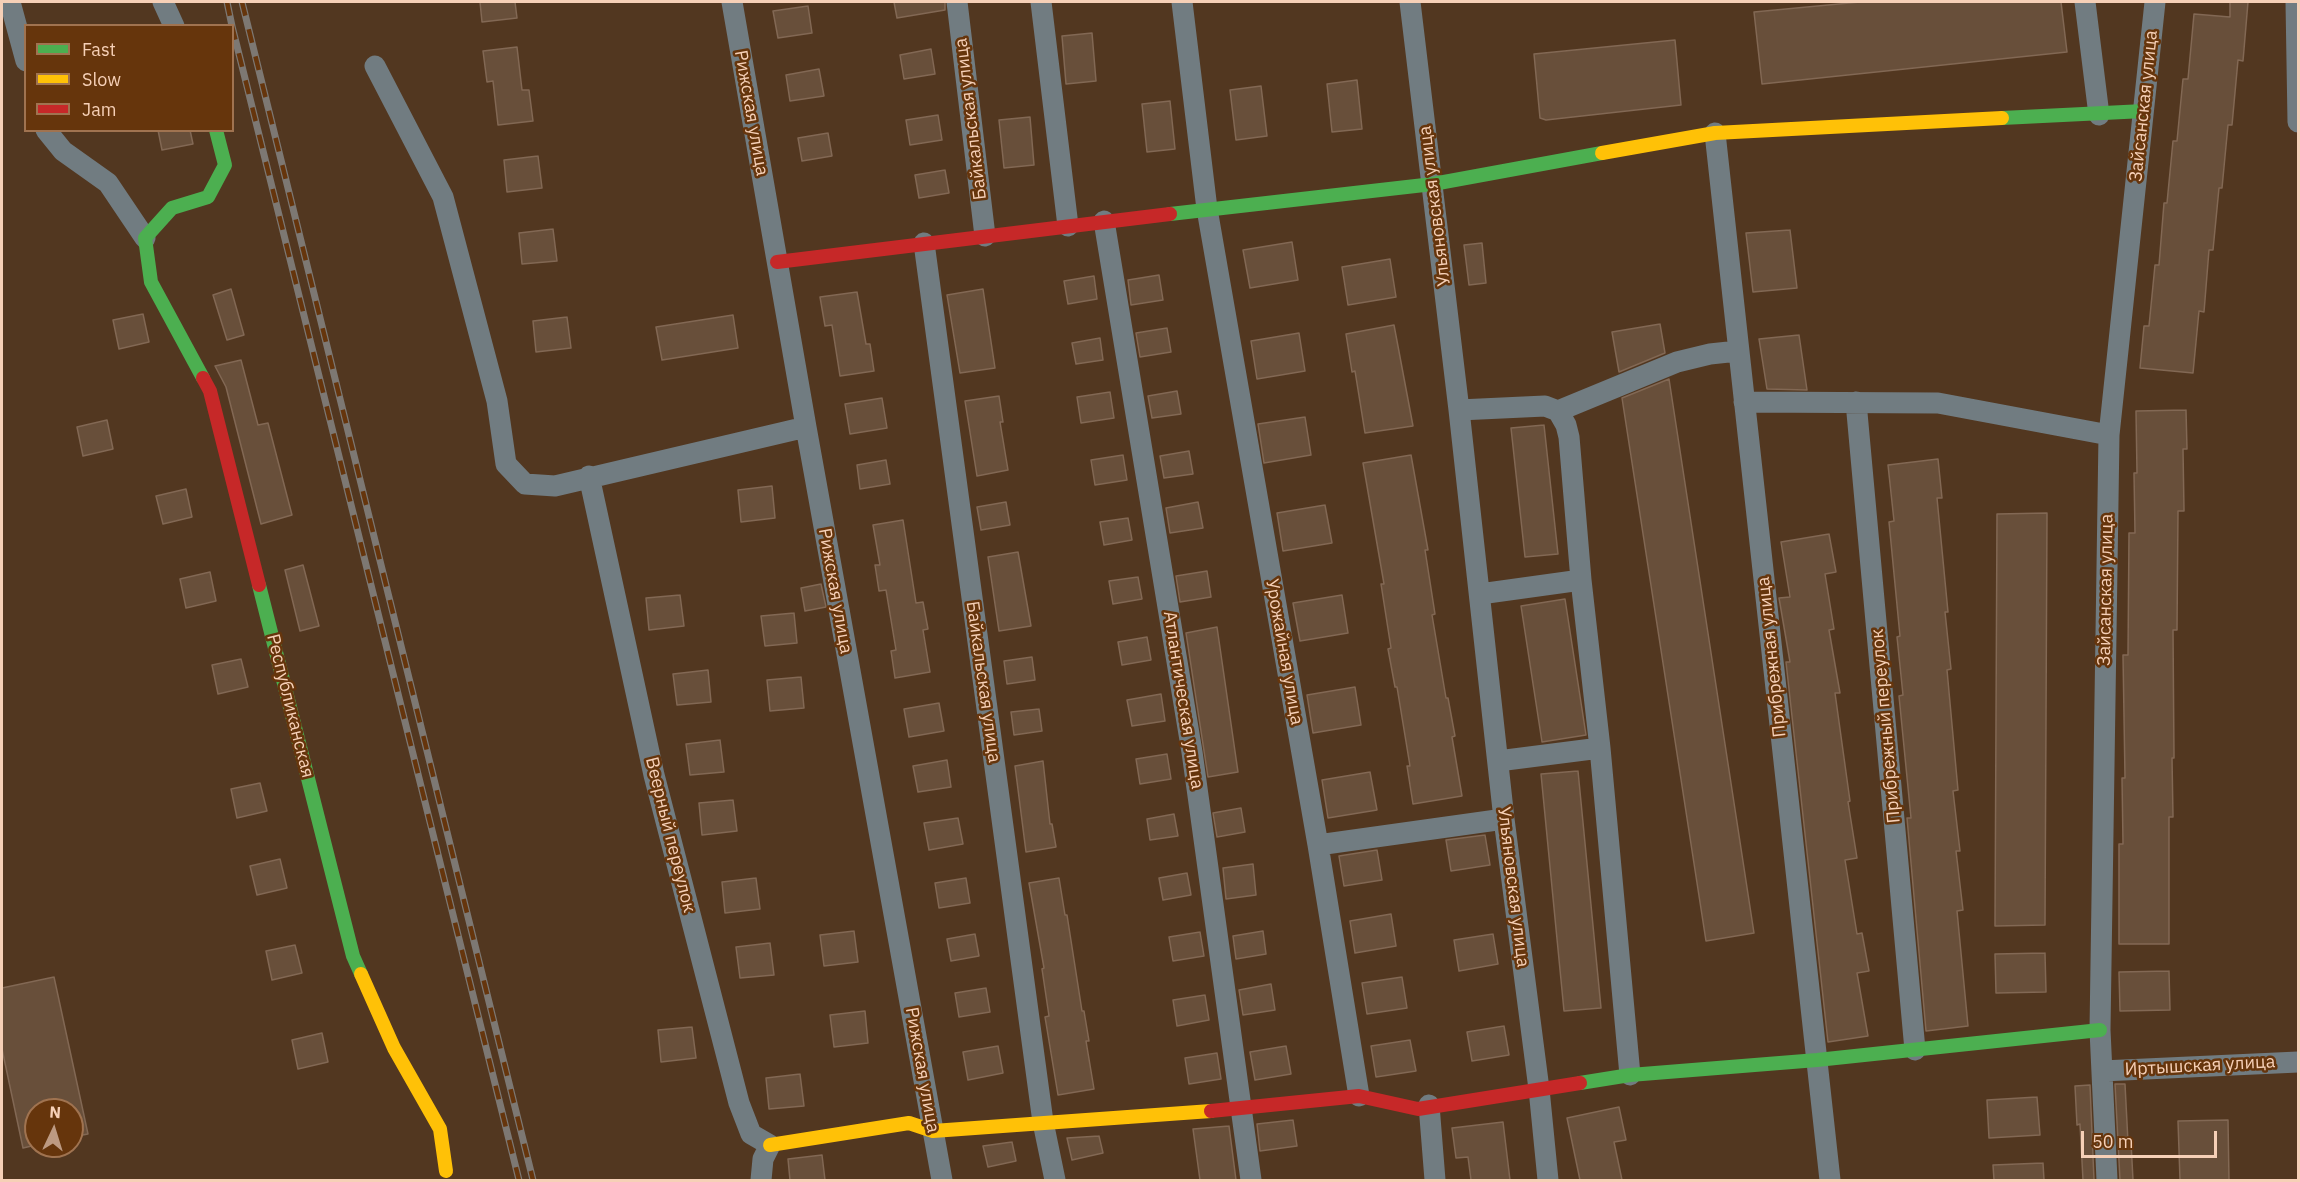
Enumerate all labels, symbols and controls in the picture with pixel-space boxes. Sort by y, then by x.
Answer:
legend [24,24,234,132]
street label: Зайсанская улица [2125,29,2163,183]
street label: Байкальская улица [950,37,992,201]
text: Fast [82,38,116,61]
street label: Рижская улица [729,48,773,178]
text: Slow [82,68,121,91]
text: Jam [82,98,117,121]
street label: Ульяновская улица [1414,124,1456,288]
street label: Зайсанская улица [2094,514,2118,666]
street label: Рижская улица [813,526,857,656]
street label: Прибрежная улица [1753,576,1791,738]
street label: Урожайная улица [1261,577,1307,727]
street label: Байкальская улица [961,600,1005,764]
street label: Атлантическая улица [1158,609,1208,791]
street label: Прибрежный переулок [1867,628,1905,824]
street label: Республиканская [262,632,318,780]
street label: Веерный переулок [640,755,700,915]
street label: Ульяновская улица [1492,805,1534,969]
street label: Рижская улица [900,1005,944,1135]
street label: Иртышская улица [2124,1051,2276,1081]
north arrow [24,1098,84,1158]
text: N [49,1102,62,1122]
scale bar [2084,1119,2220,1157]
text: 50 m [2092,1130,2134,1153]

